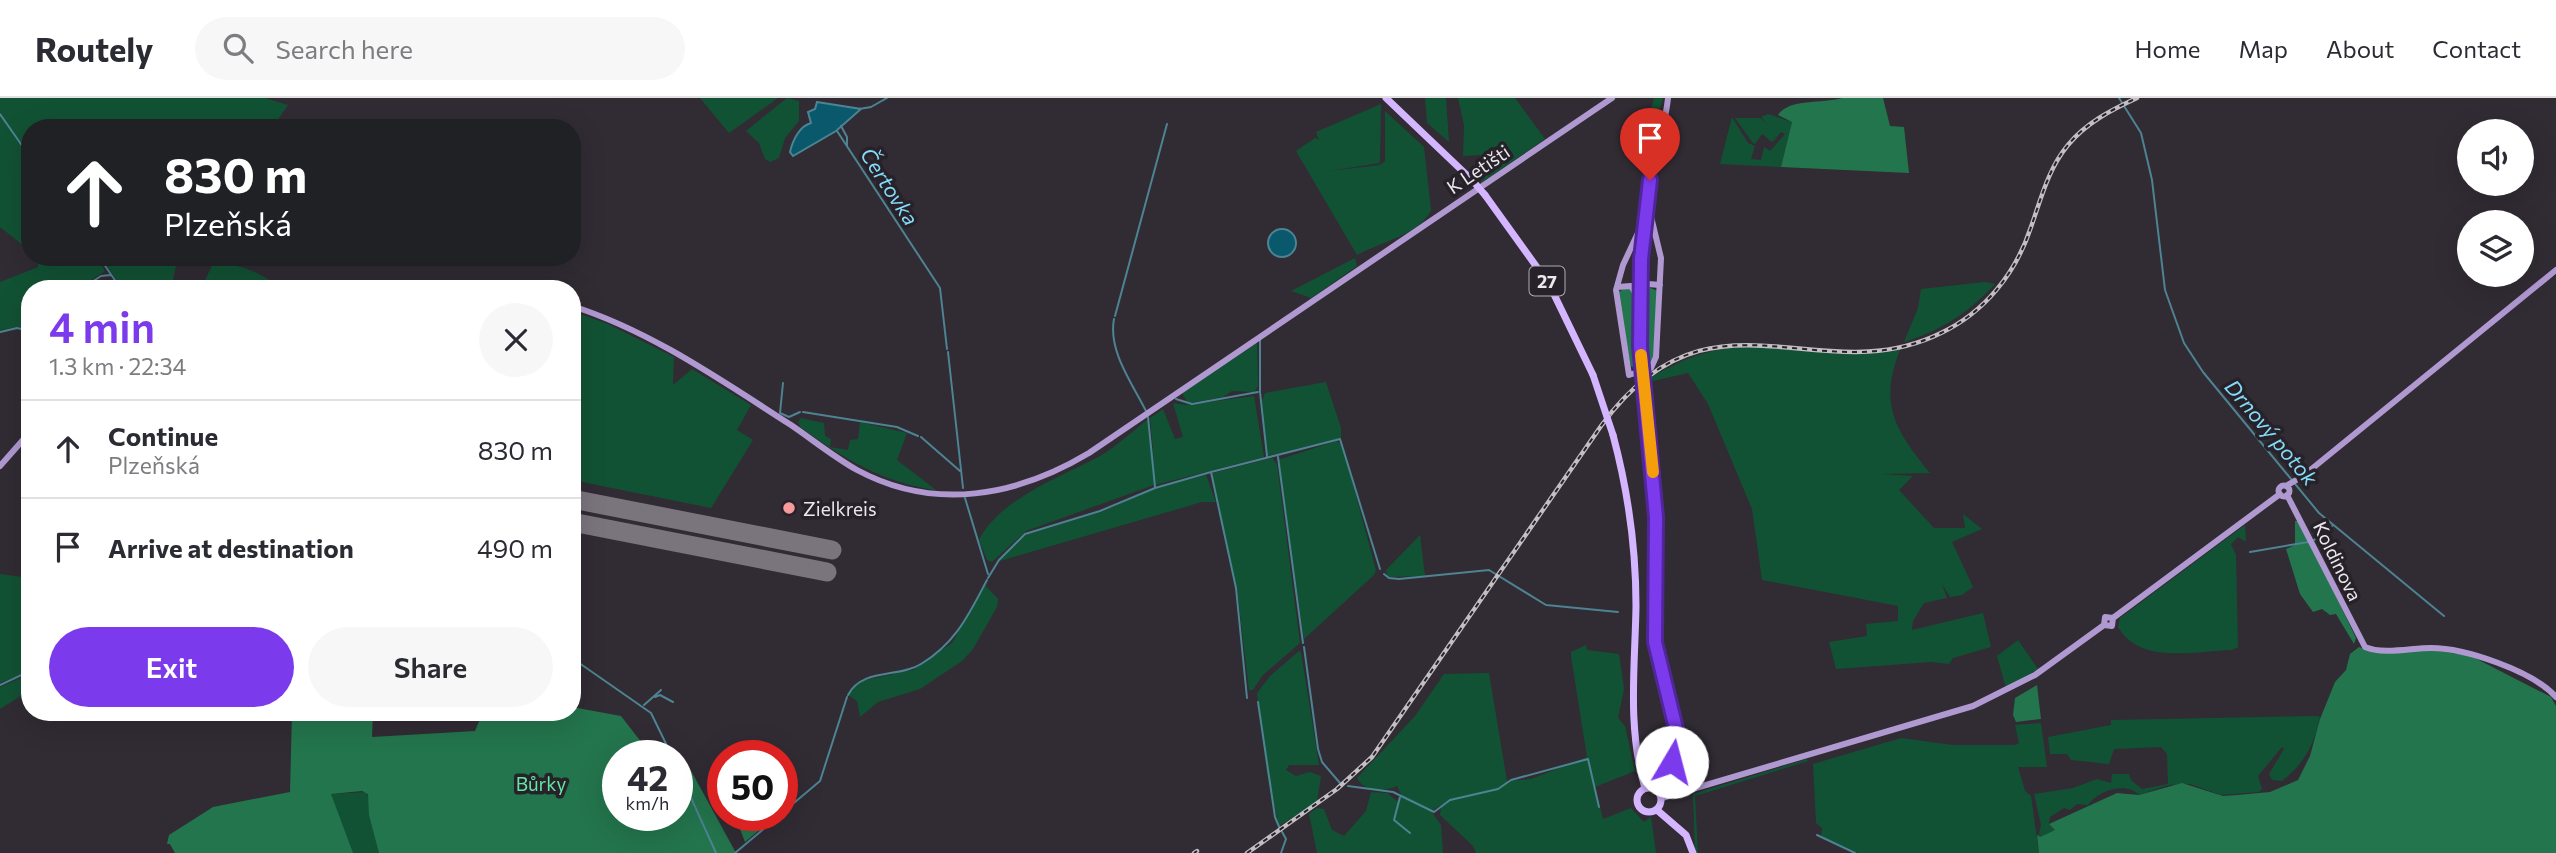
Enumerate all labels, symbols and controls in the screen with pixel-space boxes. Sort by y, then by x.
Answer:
search box [195,17,685,80]
text: Routely [35,28,153,69]
icon: search [219,29,257,67]
text: Search here [275,33,413,64]
text: Home [2135,34,2201,63]
text: Map [2239,34,2288,63]
text: About [2326,34,2394,63]
text: Contact [2432,34,2521,63]
pin [1620,108,1680,180]
icon: arrive [1631,119,1669,157]
map controls [2457,119,2534,287]
button: sound [2457,119,2534,196]
street label: K Letišti [1442,140,1514,198]
text: 830 m [164,143,307,203]
water label: Čertovka [856,143,924,229]
icon: ahead [49,147,140,238]
text: Plzeňská [164,203,292,243]
button: layers [2457,210,2534,287]
road number: 27 [1530,266,1564,296]
text: 4 min [49,300,155,352]
button: close [479,303,553,377]
text: 1.3 km · 22:34 [49,352,186,380]
water label: Drnový potok [2221,374,2324,490]
text: Continue [108,420,218,451]
icon: ahead [49,430,87,468]
text: 830 m [478,434,553,465]
text: Plzeňská [108,451,200,479]
place label: Zielkreis [803,497,877,520]
marker: Zielkreis [781,500,797,516]
street label: Koldinova [2309,518,2367,604]
icon: arrive [49,528,87,566]
text: Arrive at destination [108,532,354,563]
text: 490 m [477,532,553,563]
button: Exit [49,627,294,707]
button: Share [308,627,553,707]
position arrow [1635,725,1709,799]
speed limit sign: 50 [707,740,798,831]
text: 42 [627,755,668,798]
park label: Bůrky [516,772,566,795]
text: km/h [626,792,669,814]

